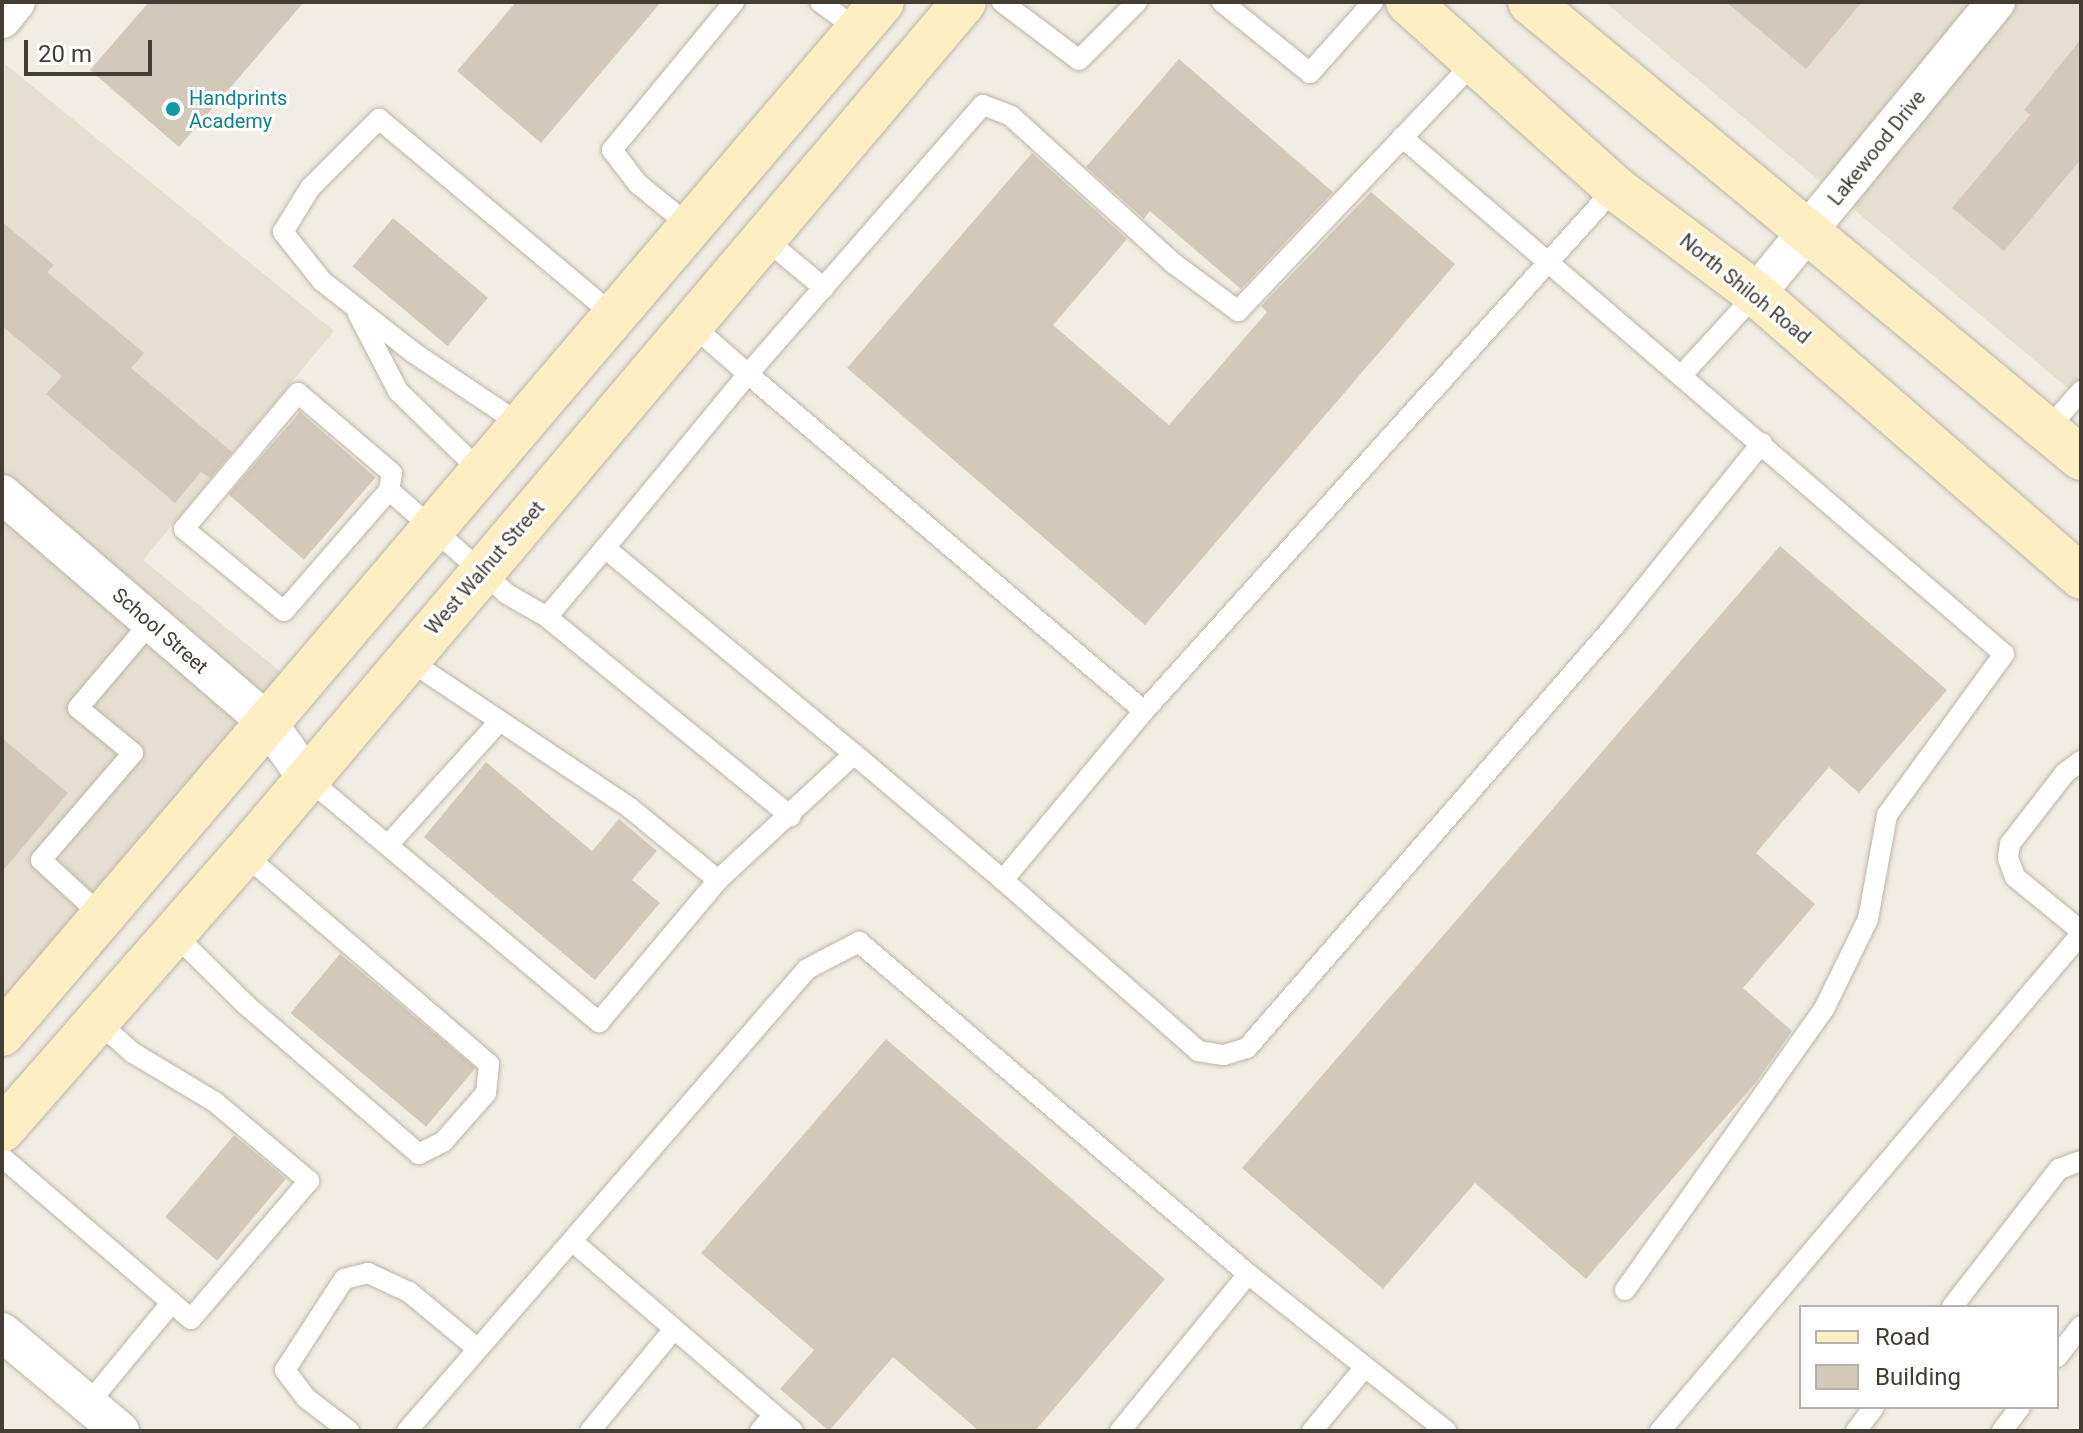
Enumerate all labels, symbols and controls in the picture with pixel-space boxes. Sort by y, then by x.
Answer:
scale bar [28,24,156,74]
text: 20 m [38,40,92,68]
place label: Handprints Academy [189,86,287,133]
street label: Lakewood Drive [1823,86,1931,210]
marker: Handprints Academy [164,100,182,118]
street label: North Shiloh Road [1675,229,1815,349]
street label: West Walnut Street [420,496,550,640]
street label: School Street [107,583,213,679]
legend [1799,1305,2059,1409]
text: Road [1875,1323,1930,1351]
text: Building [1875,1363,1961,1391]

